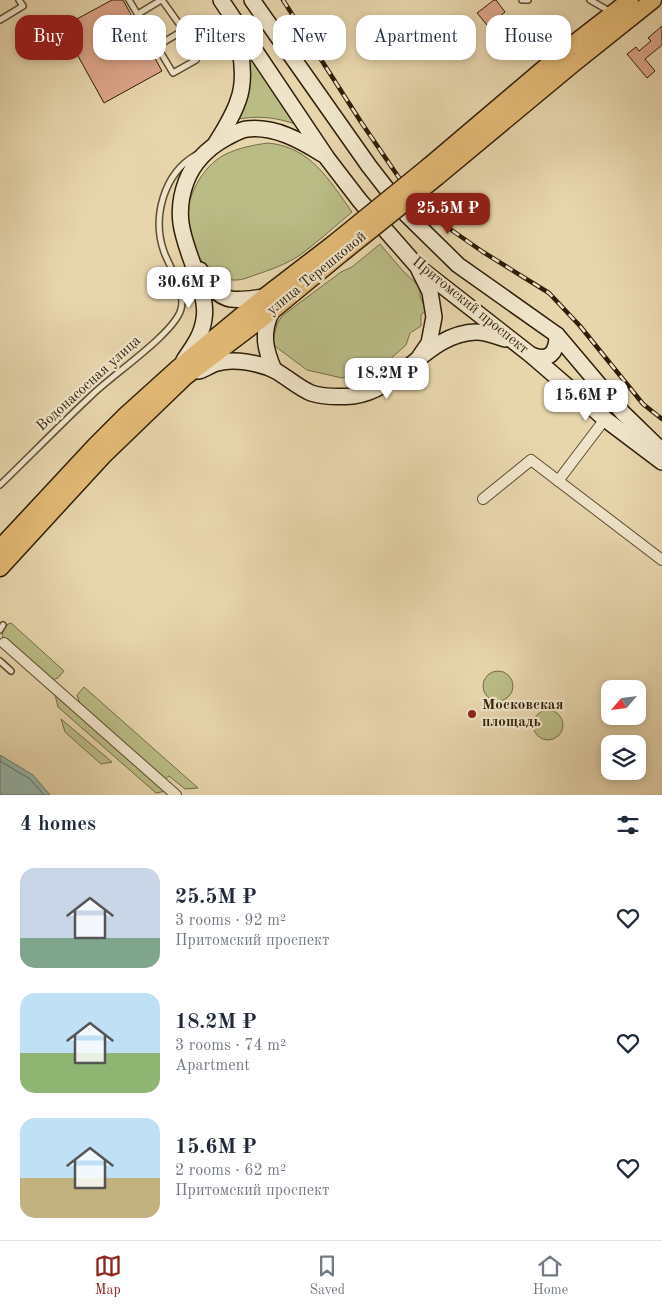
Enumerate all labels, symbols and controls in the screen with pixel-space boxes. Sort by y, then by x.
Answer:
chip: Buy [15,15,83,60]
chip: Rent [93,15,166,60]
chip: Filters [176,15,263,60]
chip: New [273,15,346,60]
chip: Apartment [356,15,476,60]
chip: House [486,15,571,60]
pin: 25.5M ₽ [402,192,494,235]
text: 25.5M ₽ [417,201,479,217]
street label: улица Терешковой [265,229,369,319]
street label: Притомский проспект [409,255,531,357]
pin: 30.6M ₽ [143,266,235,309]
text: 30.6M ₽ [158,275,220,291]
street label: Водонасосная улица [34,333,144,435]
pin: 18.2M ₽ [341,358,433,400]
text: 18.2M ₽ [356,366,418,382]
pin: 15.6M ₽ [540,380,632,422]
text: 15.6M ₽ [555,388,617,404]
north arrow [601,680,646,725]
map controls [601,680,646,780]
place label: Московская площадь [482,698,563,730]
marker: Московская площадь [466,708,478,720]
button: layers [601,735,646,780]
icon: filters [614,811,642,839]
text: 4 homes [20,814,96,835]
text: 25.5M ₽ [175,887,257,908]
icon: home [60,888,120,948]
icon: heart [614,904,642,932]
text: 3 rooms · 92 m² [175,913,286,929]
text: Притомский проспект [175,933,330,949]
text: 18.2M ₽ [175,1012,257,1033]
icon: home [60,1013,120,1073]
icon: heart [614,1029,642,1057]
text: 3 rooms · 74 m² [175,1038,286,1054]
text: Apartment [175,1058,250,1074]
text: 15.6M ₽ [175,1137,257,1158]
icon: home [60,1138,120,1198]
icon: heart [614,1154,642,1182]
text: 2 rooms · 62 m² [175,1163,286,1179]
text: Притомский проспект [175,1183,330,1199]
tab: Map [94,1252,122,1299]
tab: Saved [309,1252,345,1299]
tab: Home [533,1252,568,1299]

